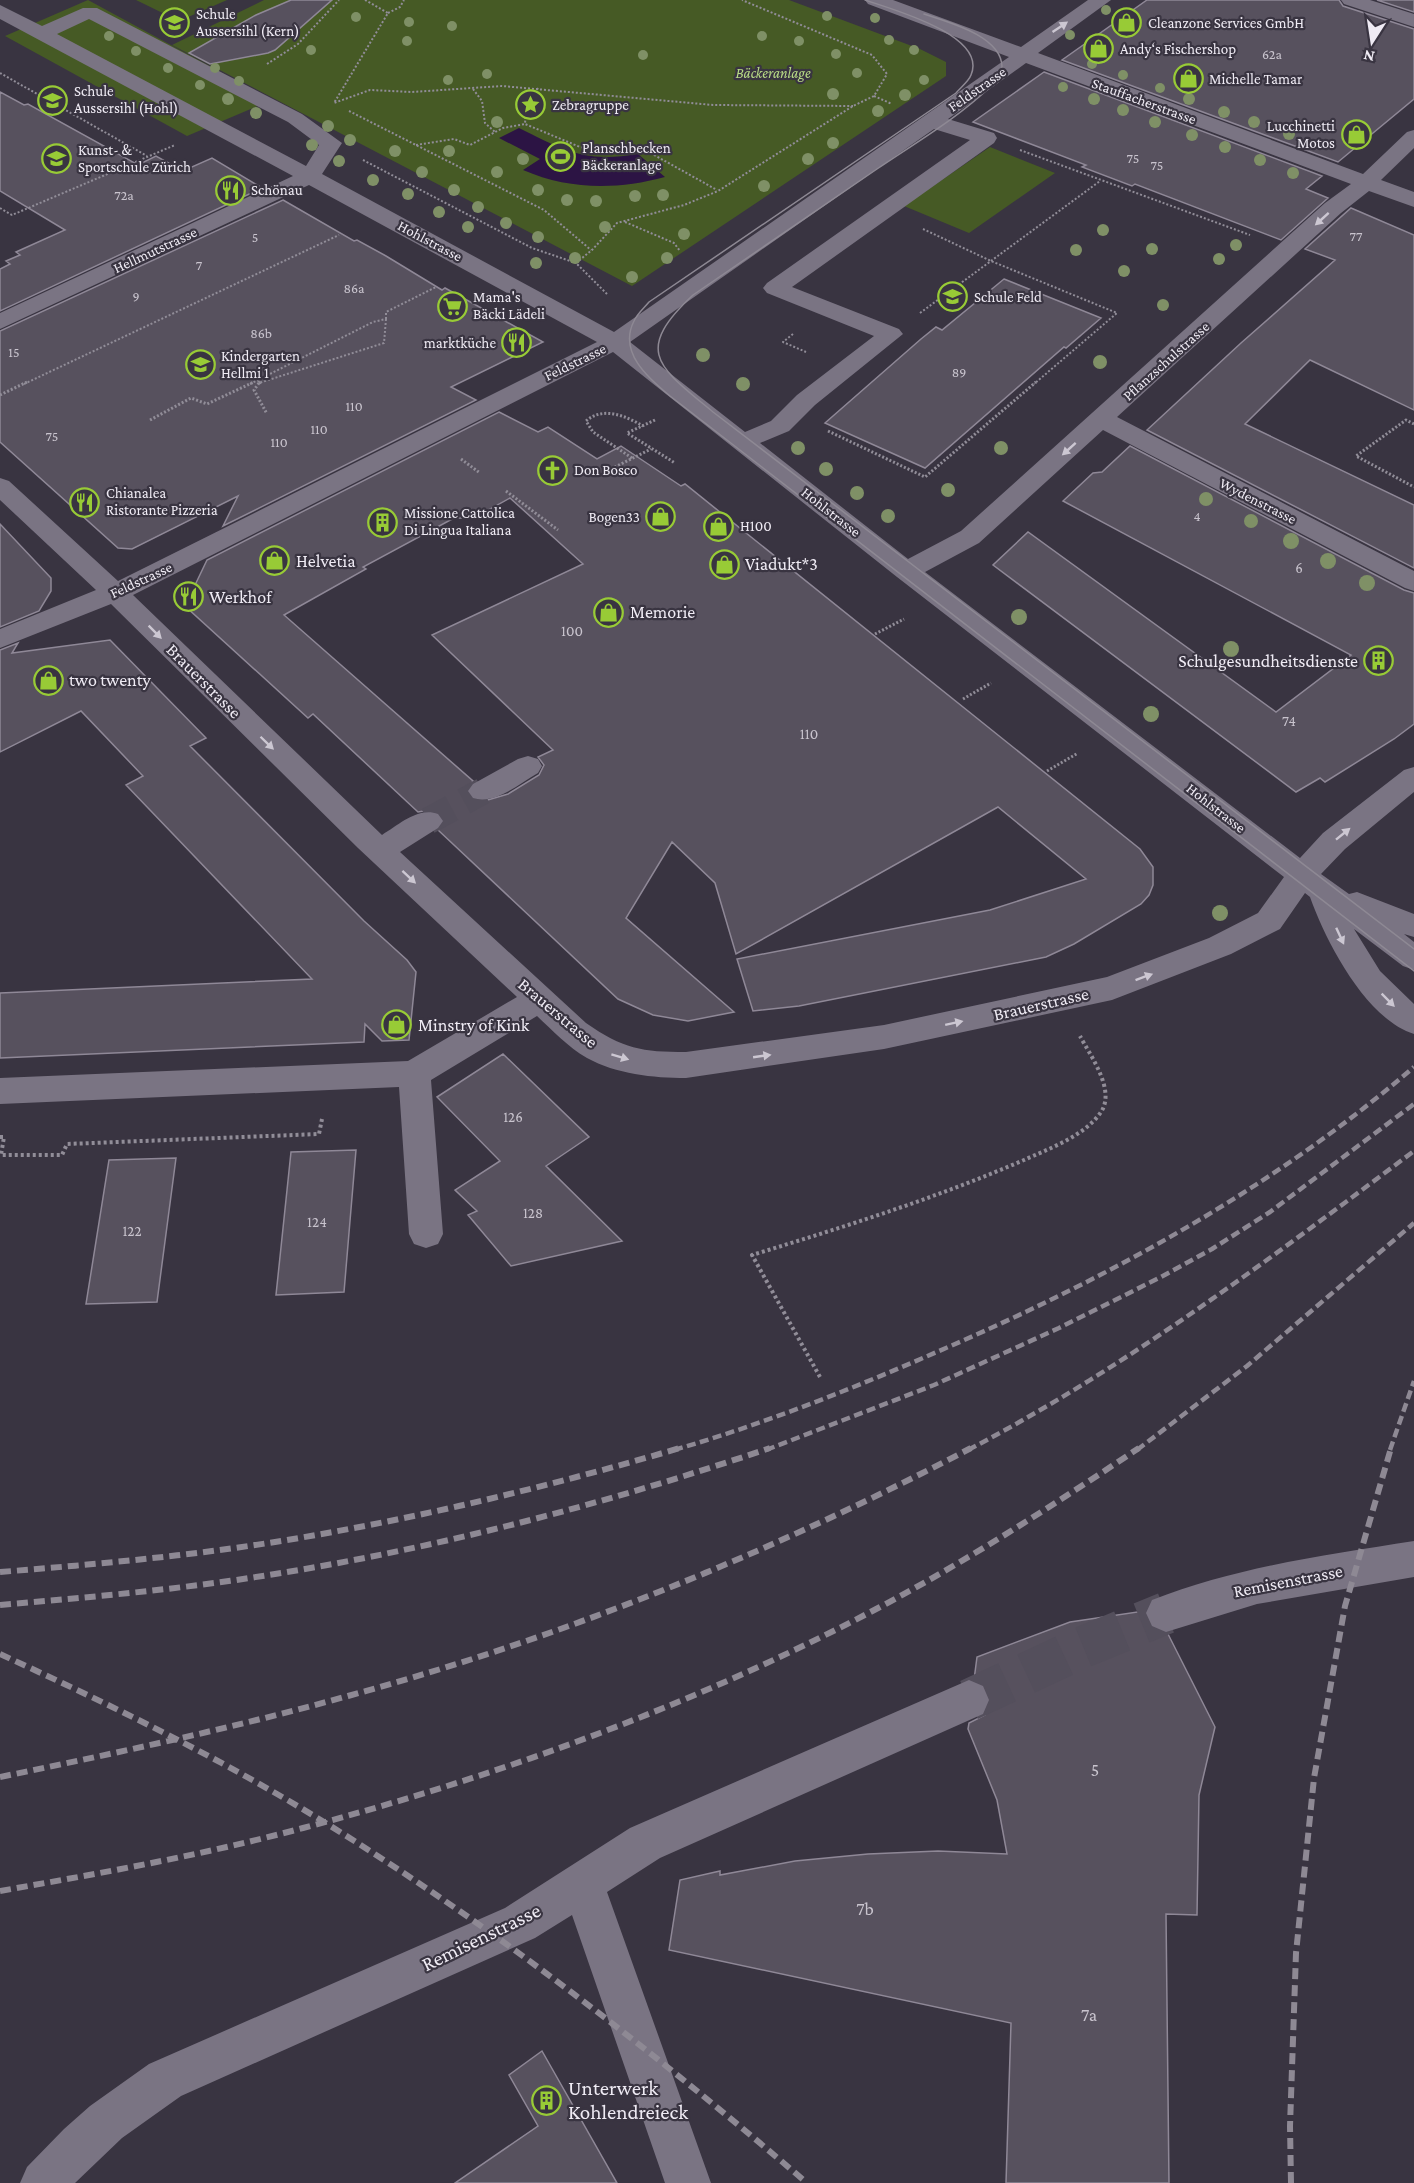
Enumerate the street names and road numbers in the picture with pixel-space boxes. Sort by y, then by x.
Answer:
street label: Feldstrasse [945,63,1009,115]
street label: Stauffacherstrasse [1090,75,1199,127]
street label: Hohlstrasse [395,217,465,265]
street label: Hellmutstrasse [111,223,200,276]
street label: Pflanzschulstrasse [1120,318,1213,404]
street label: Feldstrasse [542,340,609,384]
street label: Wydenstrasse [1216,475,1299,528]
street label: Hohlstrasse [798,484,864,540]
street label: Feldstrasse [107,558,175,601]
street label: Brauerstrasse [162,639,246,723]
street label: Hohlstrasse [1183,780,1249,836]
street label: Brauerstrasse [514,974,602,1052]
street label: Brauerstrasse [991,983,1091,1025]
street label: Remisenstrasse [1232,1561,1344,1601]
street label: Remisenstrasse [418,1898,544,1976]

